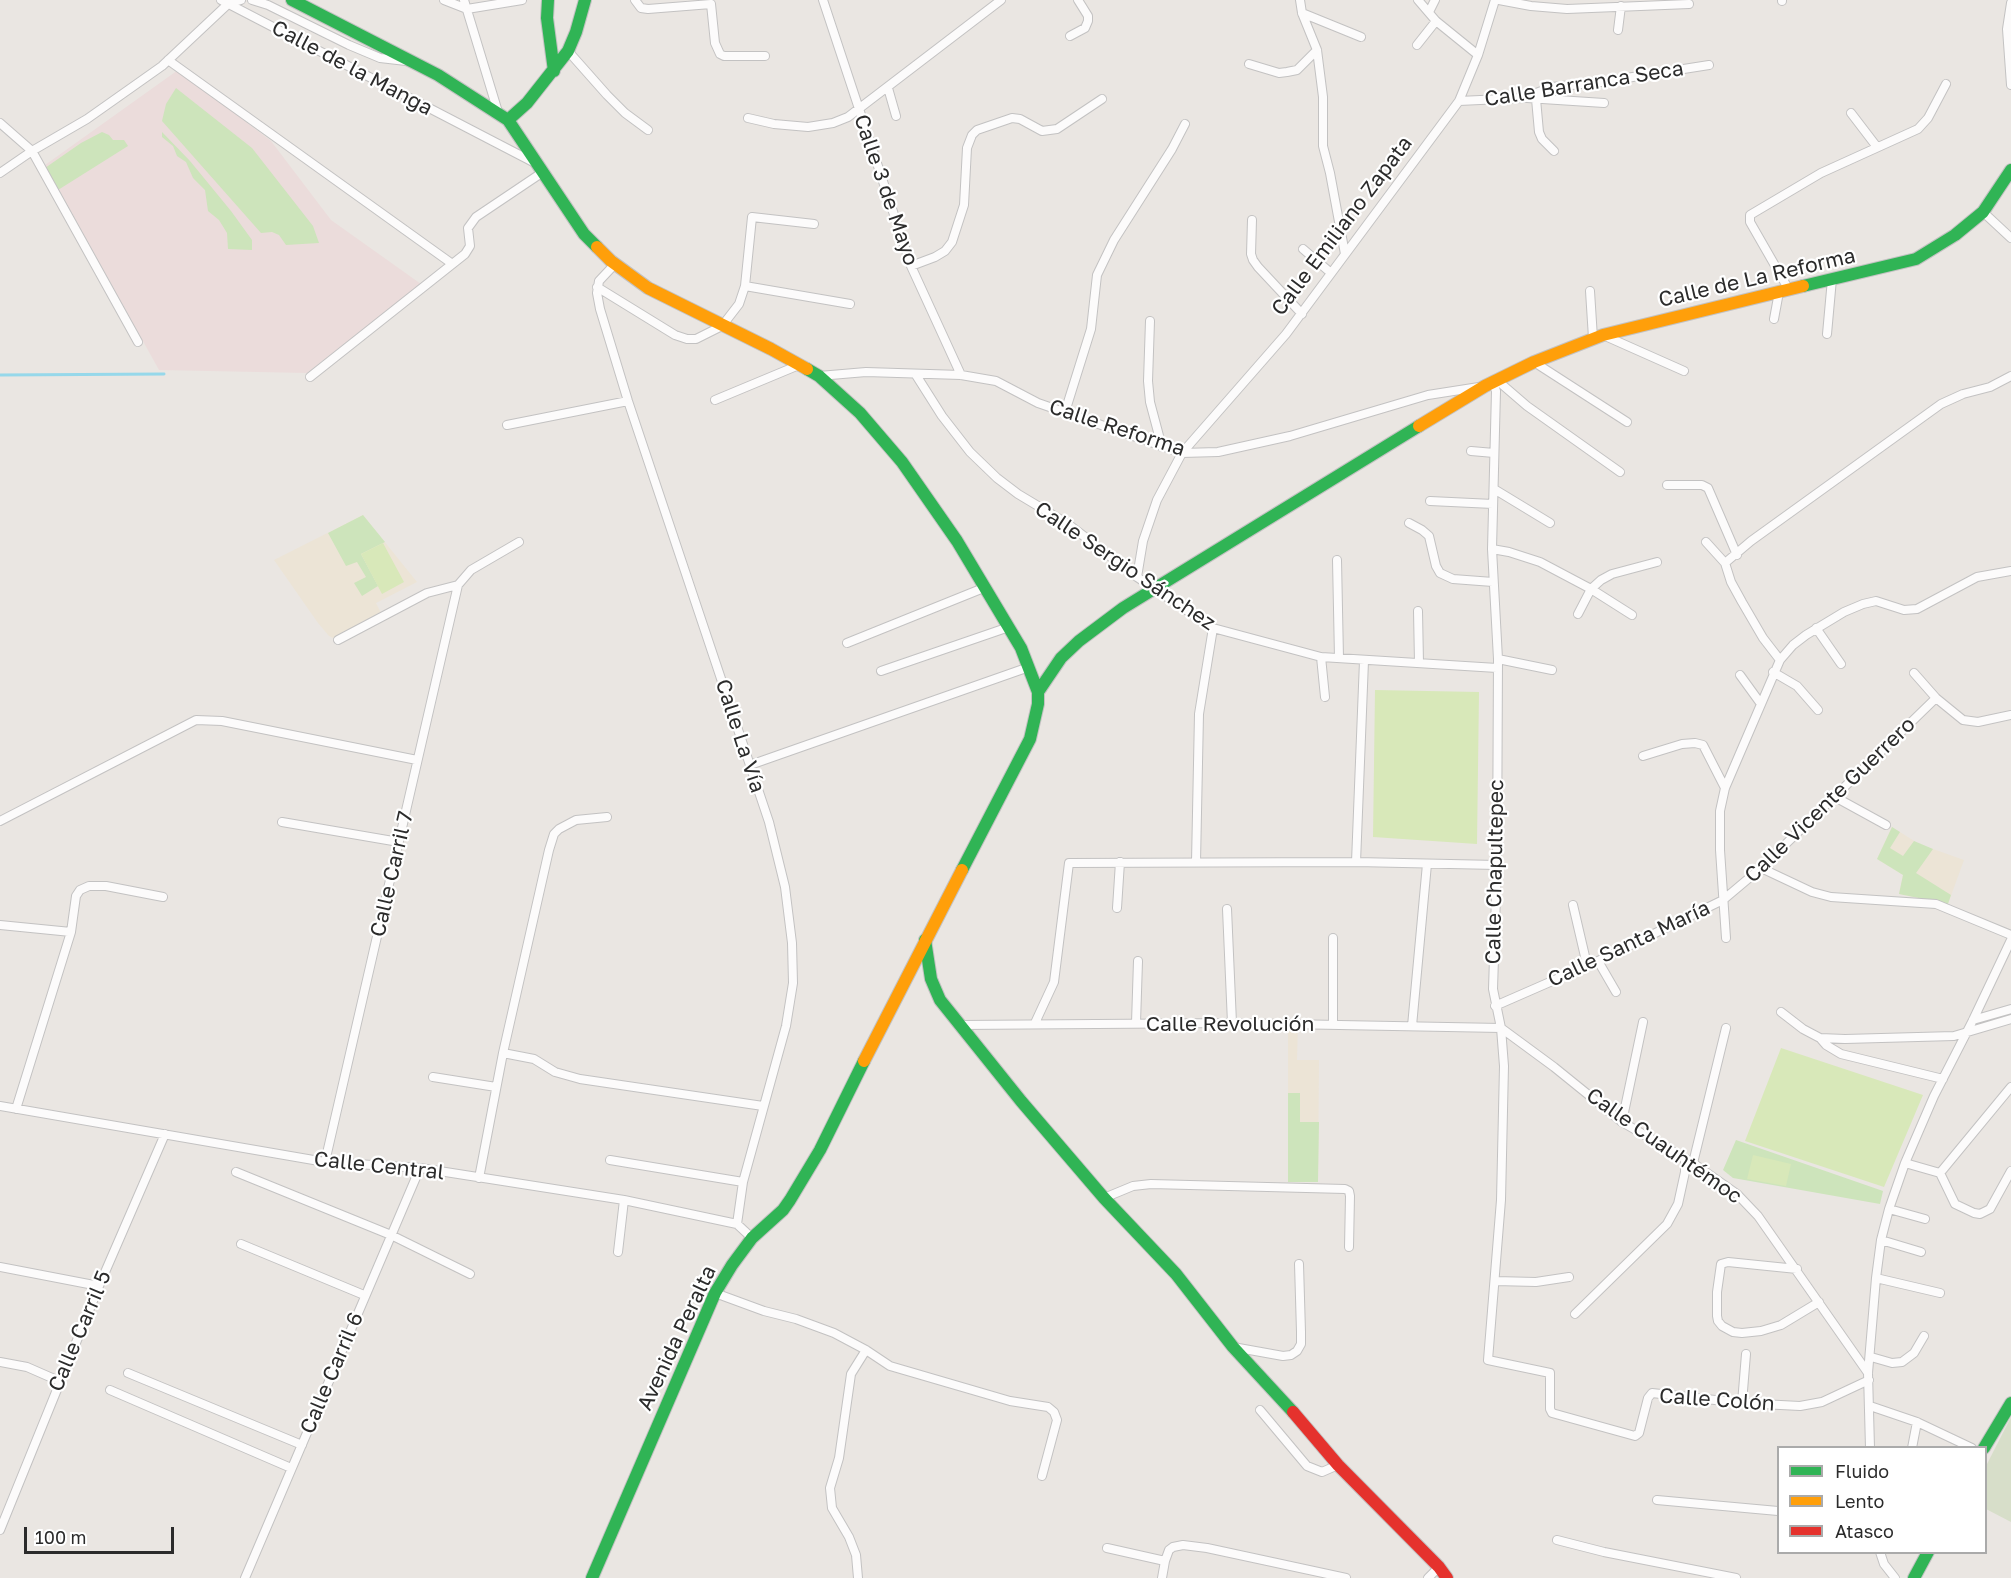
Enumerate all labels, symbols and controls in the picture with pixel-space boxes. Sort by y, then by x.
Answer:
street label: Calle de la Manga [267,15,437,121]
street label: Calle Barranca Seca [1483,56,1685,112]
street label: Calle 3 de Mayo [848,111,924,269]
street label: Calle Emiliano Zapata [1266,131,1418,321]
street label: Calle de La Reforma [1656,243,1858,313]
street label: Calle Reforma [1046,394,1188,462]
street label: Calle Sergio Sánchez [1030,496,1220,636]
street label: Calle La Vía [710,676,770,796]
street label: Calle Vicente Guerrero [1740,712,1920,888]
street label: Calle Chapultepec [1481,779,1509,965]
street label: Calle Carril 7 [365,809,419,939]
street label: Calle Santa María [1544,895,1714,993]
street label: Calle Revolución [1146,1011,1314,1037]
street label: Calle Cuauhtémoc [1581,1083,1747,1209]
street label: Calle Central [313,1147,445,1185]
street label: Avenida Peralta [632,1262,722,1414]
street label: Calle Carril 5 [43,1267,117,1395]
street label: Calle Carril 6 [295,1308,369,1438]
street label: Calle Colón [1658,1383,1776,1417]
legend [1777,1446,1987,1554]
text: Fluido [1835,1460,1889,1482]
text: Lento [1835,1490,1884,1512]
scale bar [27,1515,177,1553]
text: Atasco [1835,1520,1894,1542]
text: 100 m [35,1526,86,1548]

